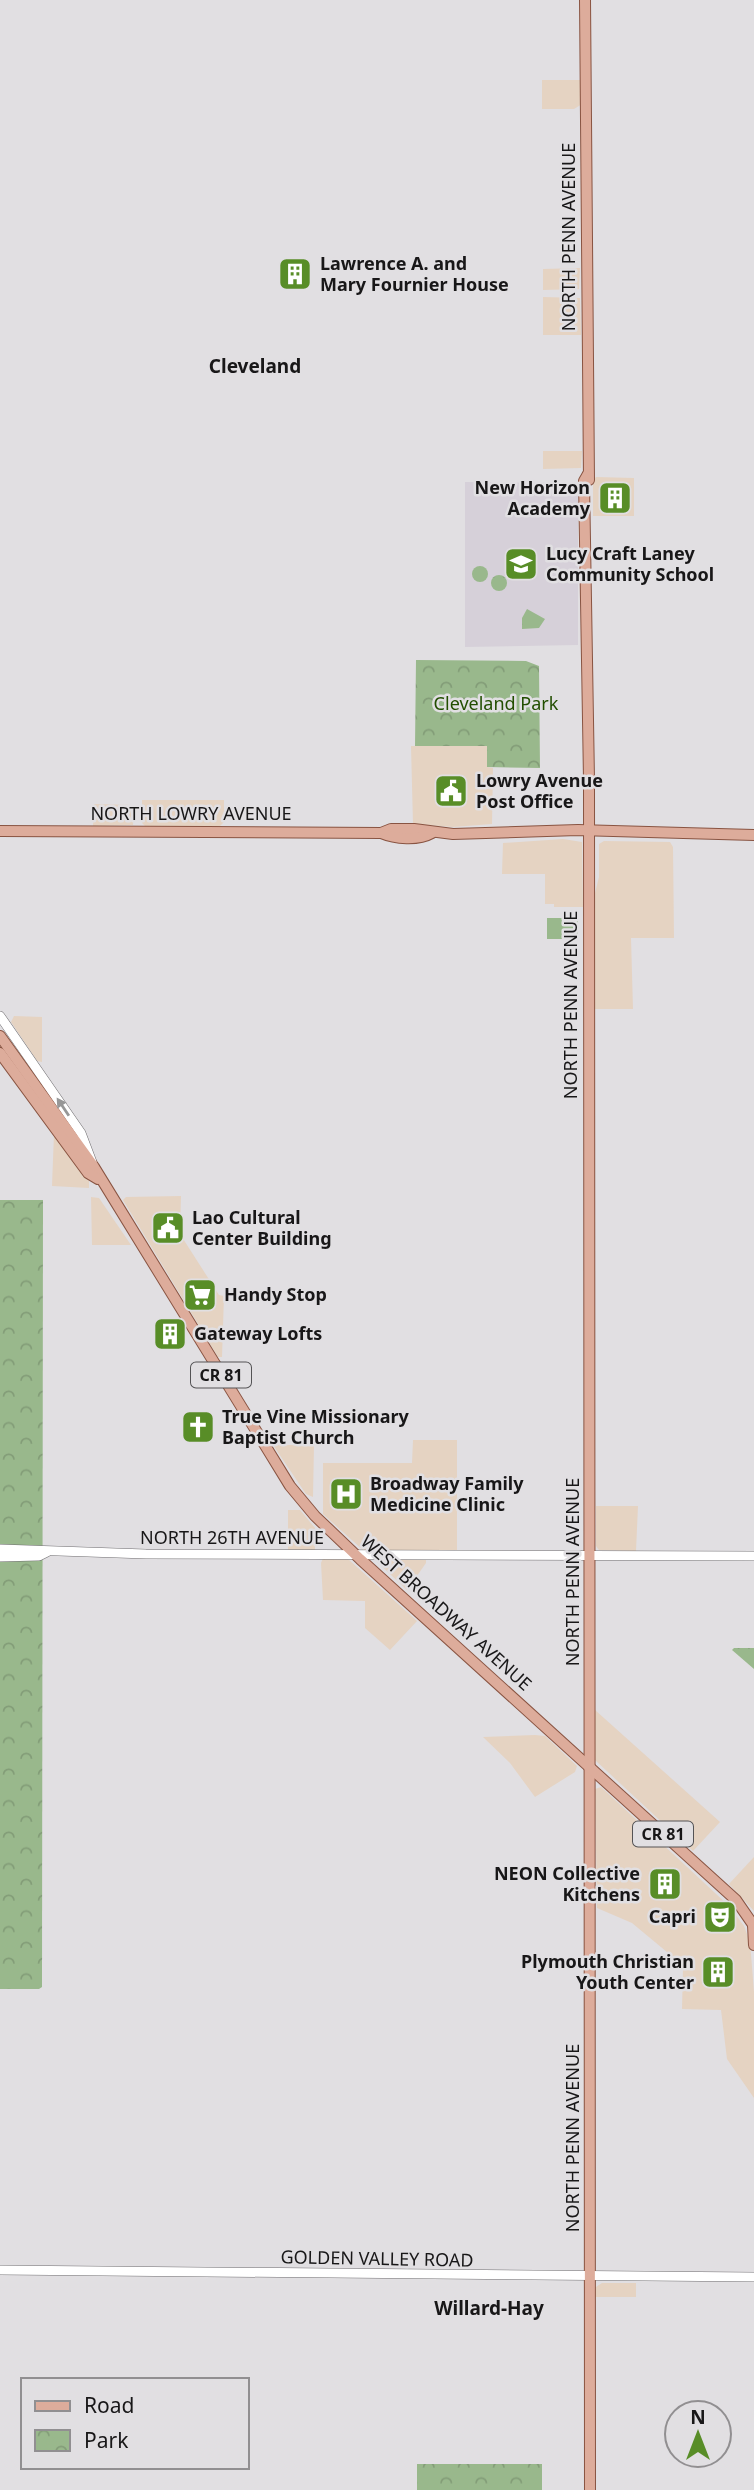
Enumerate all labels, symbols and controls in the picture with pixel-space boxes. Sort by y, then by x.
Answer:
street label: NORTH PENN AVENUE [556,143,580,331]
place label: Lawrence A. and Mary Fournier House [320,251,509,296]
building icon: Lawrence A. and Mary Fournier House [276,255,314,293]
district label: Cleveland [209,353,301,379]
place label: New Horizon Academy [475,475,591,520]
building icon: New Horizon Academy [596,479,634,517]
place label: Lucy Craft Laney Community School [546,541,714,586]
school or university icon: Lucy Craft Laney Community School [502,545,540,583]
park label: Cleveland Park [434,691,559,715]
place label: Lowry Avenue Post Office [476,768,603,813]
public building icon: Lowry Avenue Post Office [432,772,470,810]
street label: NORTH LOWRY AVENUE [90,801,292,825]
street label: NORTH PENN AVENUE [558,911,582,1099]
one-way arrow [57,1097,70,1117]
place label: Lao Cultural Center Building [192,1205,332,1250]
public building icon: Lao Cultural Center Building [149,1209,187,1247]
supermarket icon: Handy Stop [181,1276,219,1314]
place label: Handy Stop [224,1282,327,1306]
building icon: Gateway Lofts [151,1315,189,1353]
place label: Gateway Lofts [194,1321,322,1345]
road number: CR 81 [191,1362,251,1387]
place label: True Vine Missionary Baptist Church [222,1404,409,1449]
church icon: True Vine Missionary Baptist Church [179,1408,217,1446]
place label: Broadway Family Medicine Clinic [370,1471,524,1516]
hospital icon: Broadway Family Medicine Clinic [327,1475,365,1513]
street label: NORTH PENN AVENUE [560,1478,584,1666]
street label: NORTH 26TH AVENUE [140,1525,324,1549]
street label: WEST BROADWAY AVENUE [356,1529,537,1695]
road number: CR 81 [633,1822,693,1846]
place label: NEON Collective Kitchens [494,1861,640,1906]
building icon: NEON Collective Kitchens [646,1865,684,1903]
theatre icon: Capri [701,1898,739,1936]
place label: Capri [649,1904,696,1928]
place label: Plymouth Christian Youth Center [521,1949,694,1994]
building icon: Plymouth Christian Youth Center [699,1953,737,1991]
street label: NORTH PENN AVENUE [560,2044,584,2232]
street label: GOLDEN VALLEY ROAD [280,2244,474,2272]
district label: Willard-Hay [434,2295,544,2321]
legend [21,2378,248,2469]
text: Road [84,2391,134,2419]
north arrow [663,2399,733,2469]
text: N [690,2404,706,2430]
text: Park [84,2426,129,2454]

